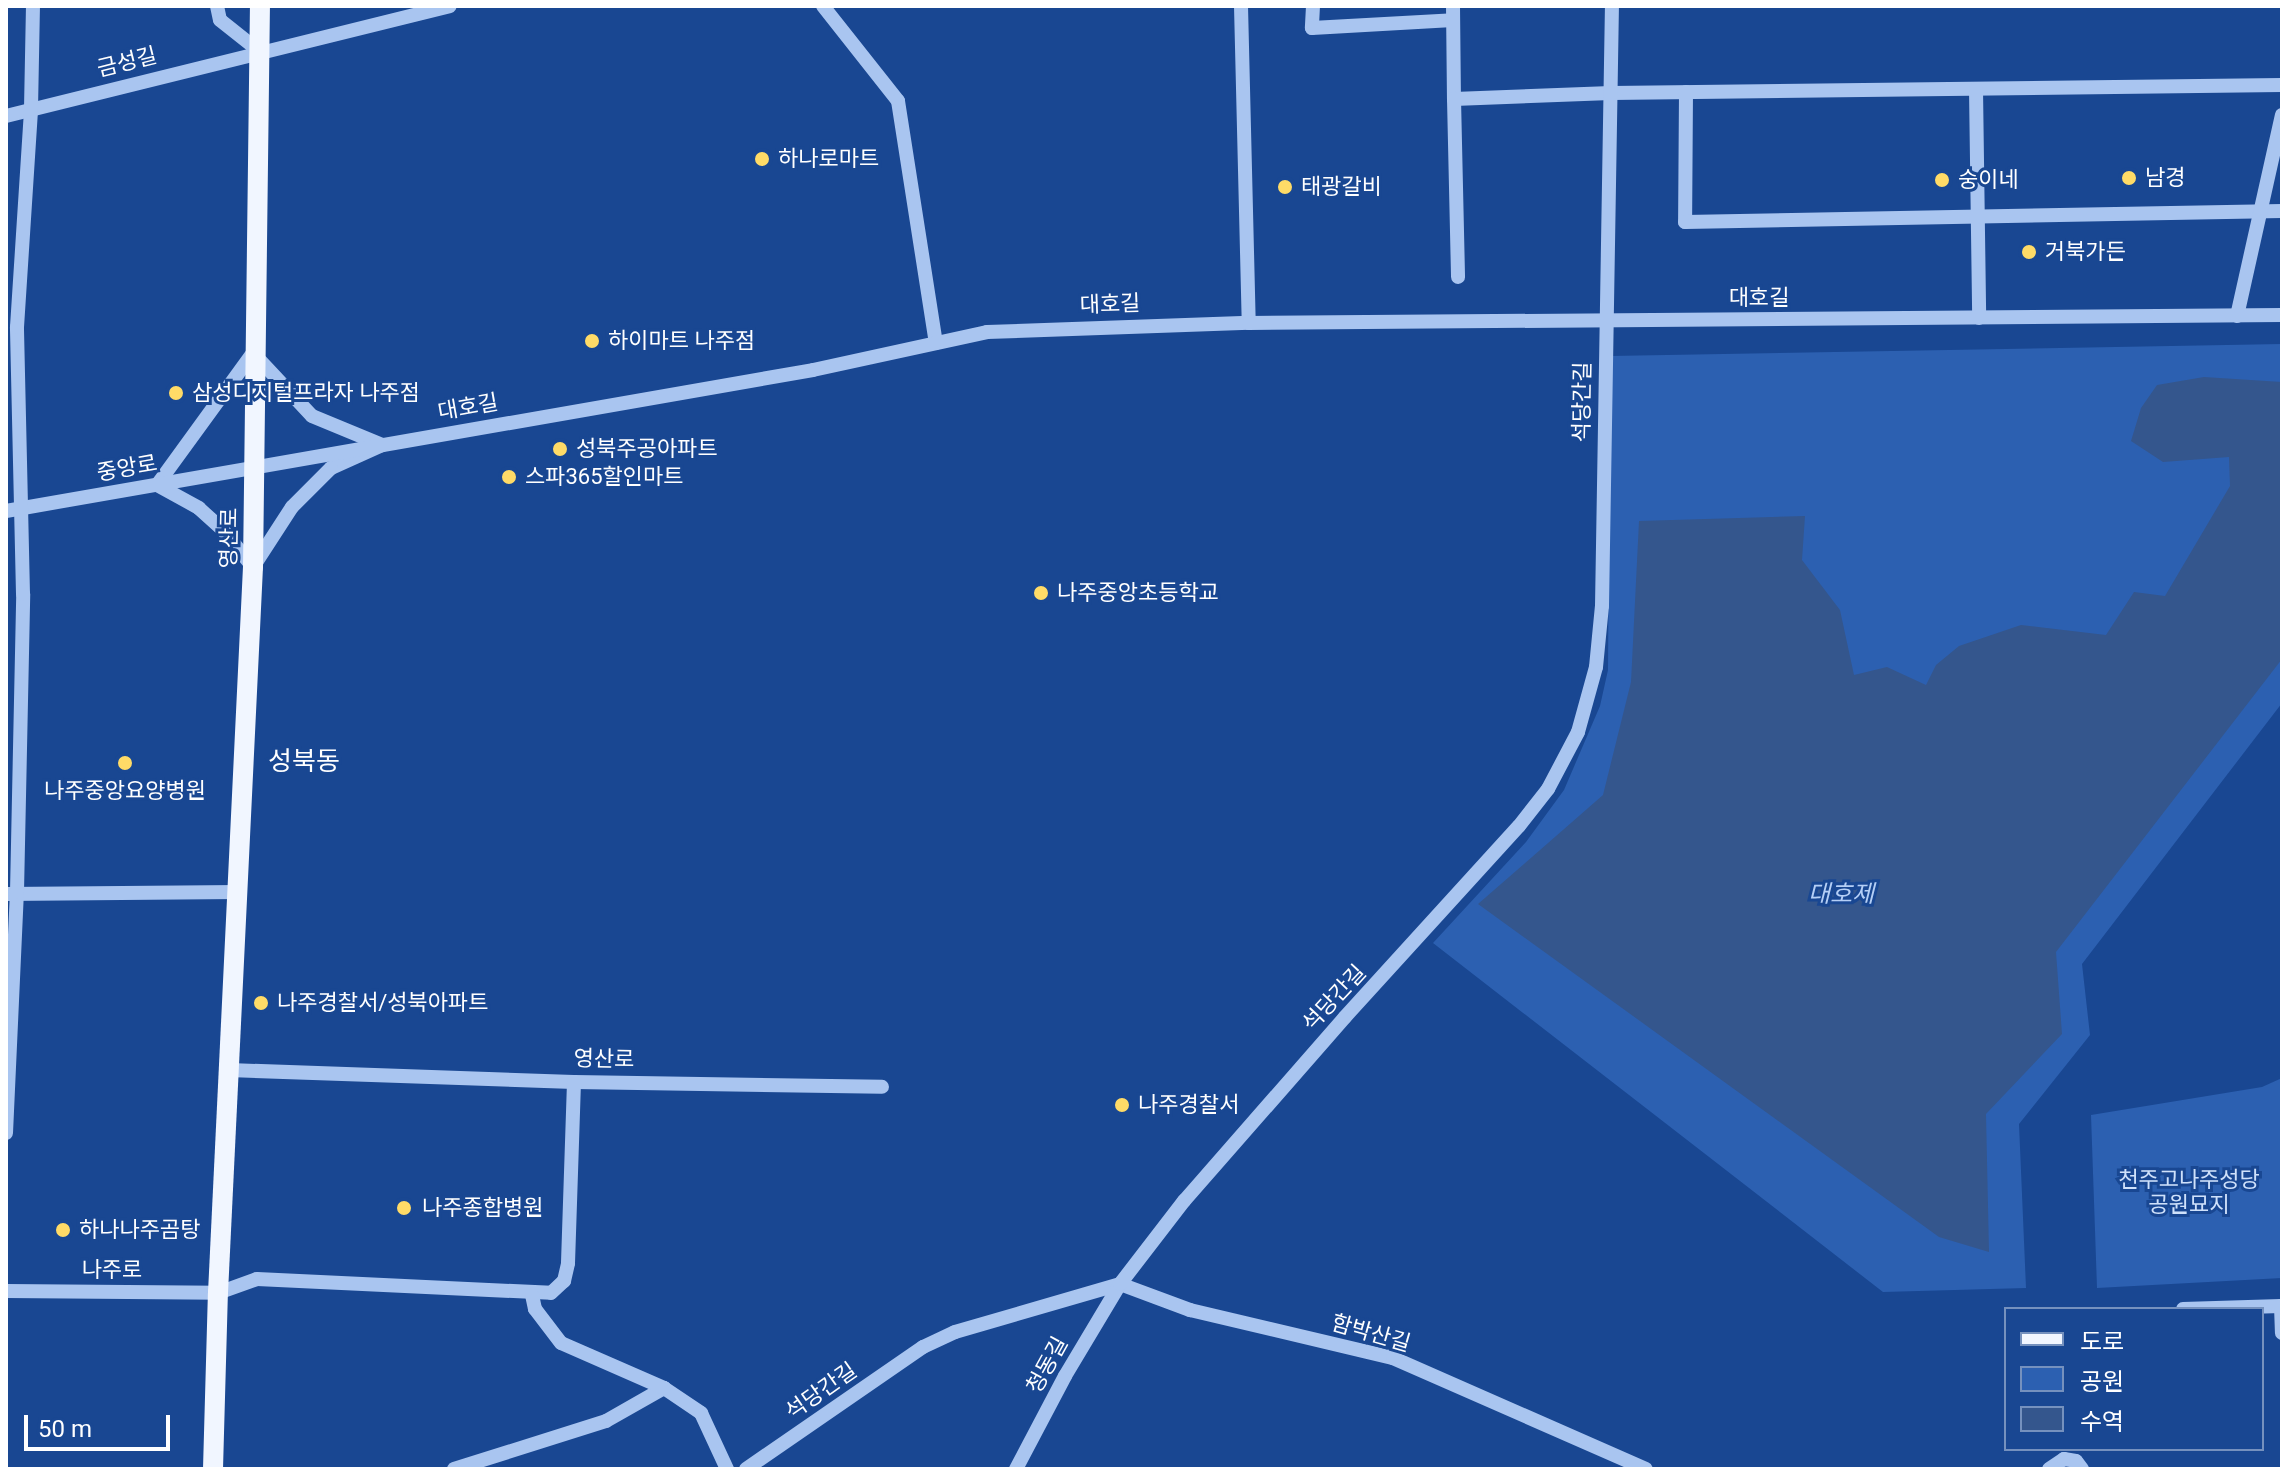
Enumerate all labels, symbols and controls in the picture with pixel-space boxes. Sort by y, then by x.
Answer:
street label: 금성길 [94,42,160,82]
place label: 하나로마트 [778,146,879,172]
marker: 하나로마트 [753,150,771,168]
place label: 남경 [2145,165,2185,191]
place label: 숭이네 [1958,167,2019,193]
marker: 남경 [2120,169,2138,187]
marker: 숭이네 [1933,171,1951,189]
place label: 태광갈비 [1301,174,1382,200]
marker: 태광갈비 [1276,178,1294,196]
place label: 거북가든 [2045,239,2126,265]
marker: 거북가든 [2020,243,2038,261]
street label: 대호길 [1729,285,1789,311]
street label: 대호길 [1079,290,1141,318]
place label: 하이마트 나주점 [608,328,755,354]
marker: 하이마트 나주점 [583,332,601,350]
street label: 석당간길 [1568,361,1596,443]
place label: 삼성디지털프라자 나주점 [192,380,420,406]
marker: 삼성디지털프라자 나주점 [167,384,185,402]
street label: 대호길 [436,389,500,425]
place label: 성북주공아파트 [576,436,718,462]
marker: 성북주공아파트 [551,440,569,458]
street label: 중앙로 [95,450,159,486]
place label: 스파365할인마트 [525,464,684,490]
marker: 스파365할인마트 [500,468,518,486]
street label: 영산로 [215,507,243,569]
place label: 나주중앙초등학교 [1057,580,1219,606]
marker: 나주중앙초등학교 [1032,584,1050,602]
district label: 성북동 [268,746,340,778]
marker: 나주중앙요양병원 [114,752,136,774]
place label: 나주중앙요양병원 [44,778,206,804]
water label: 대호제 [1808,881,1874,909]
street label: 석당간길 [1297,959,1371,1037]
place label: 나주경찰서/성북아파트 [277,990,488,1016]
marker: 나주경찰서/성북아파트 [252,994,270,1012]
street label: 영산로 [573,1045,635,1073]
place label: 나주경찰서 [1138,1092,1239,1118]
marker: 나주경찰서 [1113,1096,1131,1114]
park label: 천주고나주성당 공원묘지 [2118,1166,2260,1218]
place label: 나주종합병원 [422,1195,543,1221]
marker: 나주종합병원 [393,1197,415,1219]
place label: 하나나주곰탕 [79,1217,200,1243]
marker: 하나나주곰탕 [54,1221,72,1239]
street label: 나주로 [82,1257,142,1283]
legend [2004,1307,2264,1451]
street label: 함박산길 [1328,1309,1414,1357]
text: 도로 [2080,1328,2124,1356]
street label: 청동길 [1021,1332,1073,1398]
street label: 석당간길 [780,1357,862,1425]
text: 공원 [2080,1368,2124,1396]
scale bar [28,1399,174,1449]
text: 수역 [2080,1408,2124,1436]
text: 50 m [38,1415,92,1443]

